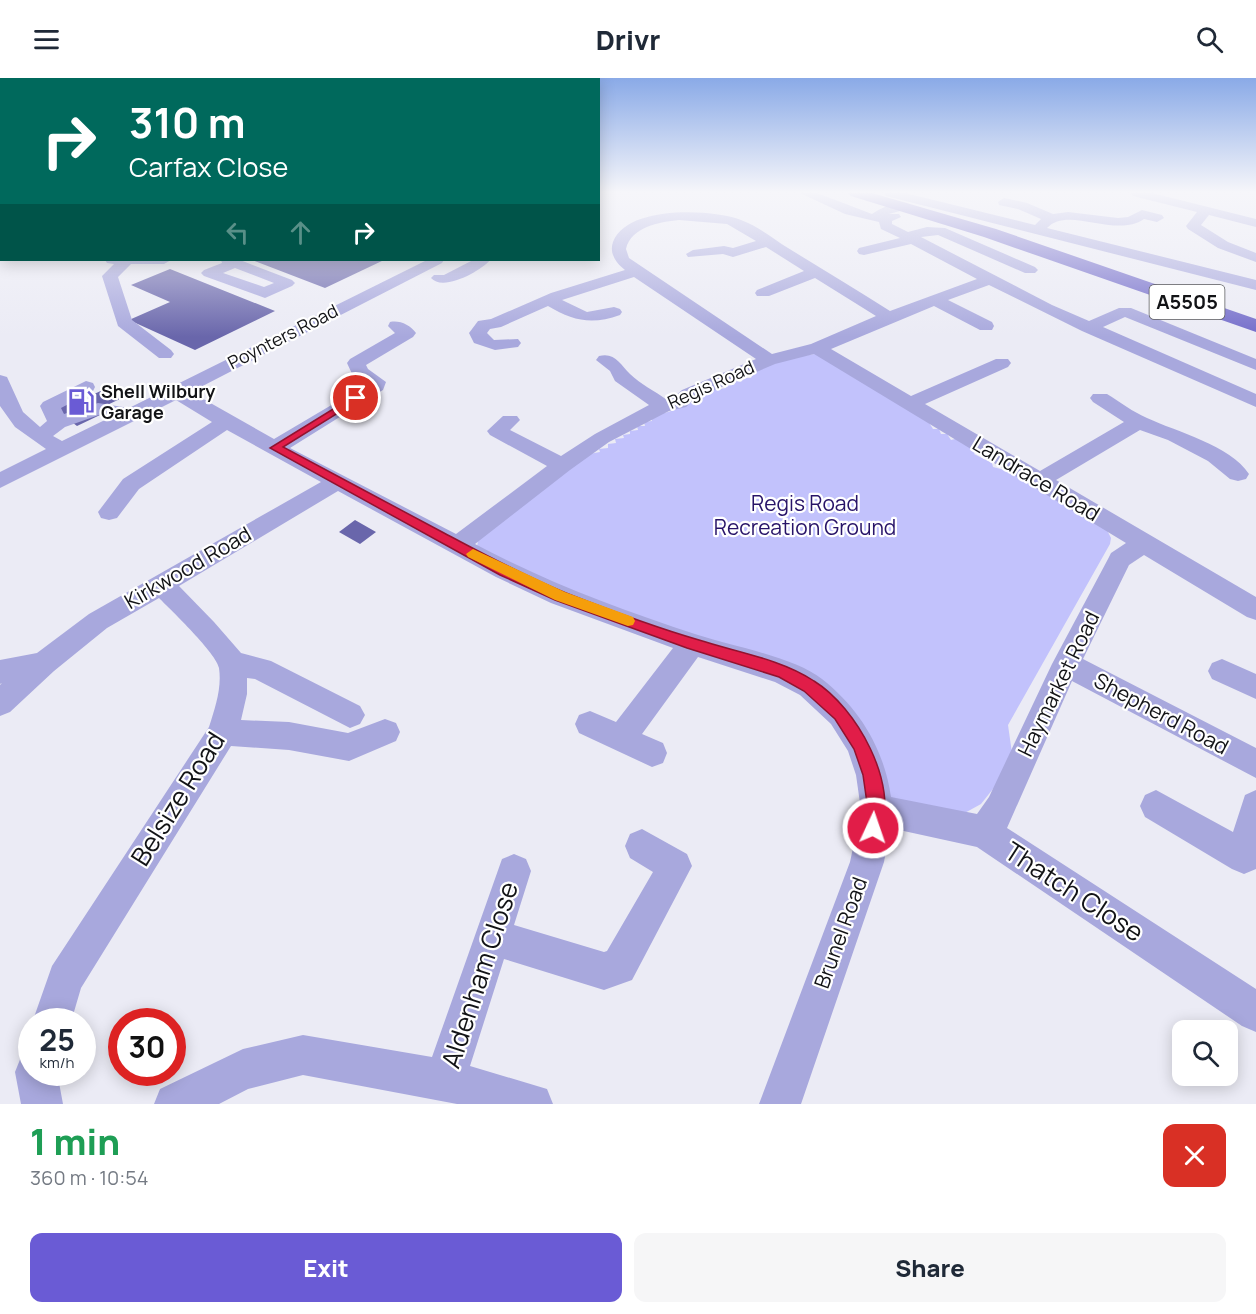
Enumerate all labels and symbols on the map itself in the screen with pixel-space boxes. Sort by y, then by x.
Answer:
road number: A5505 [1150,285,1224,319]
street label: Poynters Road [223,298,342,374]
street label: Regis Road [663,354,758,414]
pin [330,372,381,423]
place label: Shell Wilbury Garage [101,379,215,424]
fuel station icon: Shell Wilbury Garage [66,387,96,417]
street label: Landrace Road [968,429,1105,527]
park label: Regis Road Recreation Ground [714,489,896,541]
street label: Kirkwood Road [119,519,256,615]
street label: Haymarket Road [1011,606,1105,761]
street label: Shepherd Road [1089,666,1234,760]
street label: Belsize Road [122,725,233,872]
position arrow [841,796,905,860]
street label: Thatch Close [998,833,1151,950]
street label: Brunel Road [807,873,873,992]
street label: Aldenham Close [432,877,526,1073]
speed limit sign: 30 [108,1008,186,1086]

